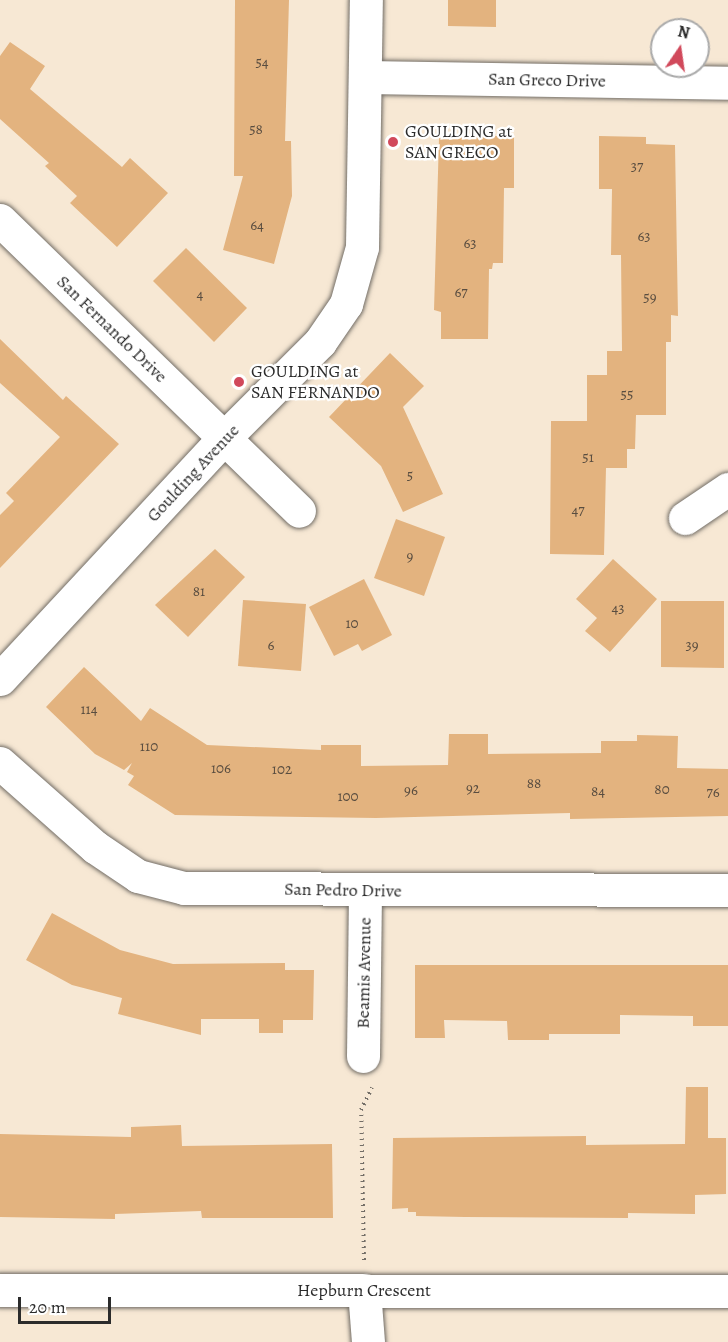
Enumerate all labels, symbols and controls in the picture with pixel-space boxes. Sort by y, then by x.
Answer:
north arrow [650,18,710,78]
text: N [675,20,692,44]
house number: 54 [255,54,269,72]
street label: San Greco Drive [488,68,606,92]
house number: 58 [249,121,263,139]
place label: GOULDING at SAN GRECO [405,121,512,164]
marker: GOULDING at SAN GRECO [386,135,400,149]
house number: 37 [631,158,643,176]
house number: 64 [250,217,264,235]
house number: 63 [637,228,651,246]
house number: 63 [463,235,477,253]
street label: San Fernando Drive [52,271,172,387]
house number: 67 [454,284,468,302]
house number: 4 [197,286,203,304]
house number: 59 [643,289,657,307]
place label: GOULDING at SAN FERNANDO [251,361,380,404]
marker: GOULDING at SAN FERNANDO [232,375,246,389]
house number: 55 [621,386,633,404]
street label: Goulding Avenue [142,420,244,526]
house number: 51 [582,449,594,467]
house number: 5 [407,467,413,485]
house number: 47 [571,502,585,520]
house number: 9 [407,548,413,566]
house number: 81 [193,583,205,601]
house number: 43 [611,600,625,618]
house number: 10 [345,615,359,633]
house number: 6 [268,637,274,655]
house number: 39 [685,637,699,655]
house number: 114 [80,701,98,719]
house number: 110 [140,738,158,756]
house number: 106 [211,760,231,778]
house number: 102 [272,761,292,779]
house number: 88 [527,775,541,793]
house number: 92 [466,780,480,798]
house number: 80 [654,781,670,799]
house number: 96 [404,782,418,800]
house number: 84 [591,783,605,801]
house number: 76 [706,784,720,802]
house number: 100 [337,788,359,806]
street label: San Pedro Drive [284,878,402,902]
street label: Beamis Avenue [352,917,376,1029]
street label: Hepburn Crescent [297,1279,431,1301]
scale bar [21,1285,114,1323]
text: 20 m [29,1295,66,1319]

